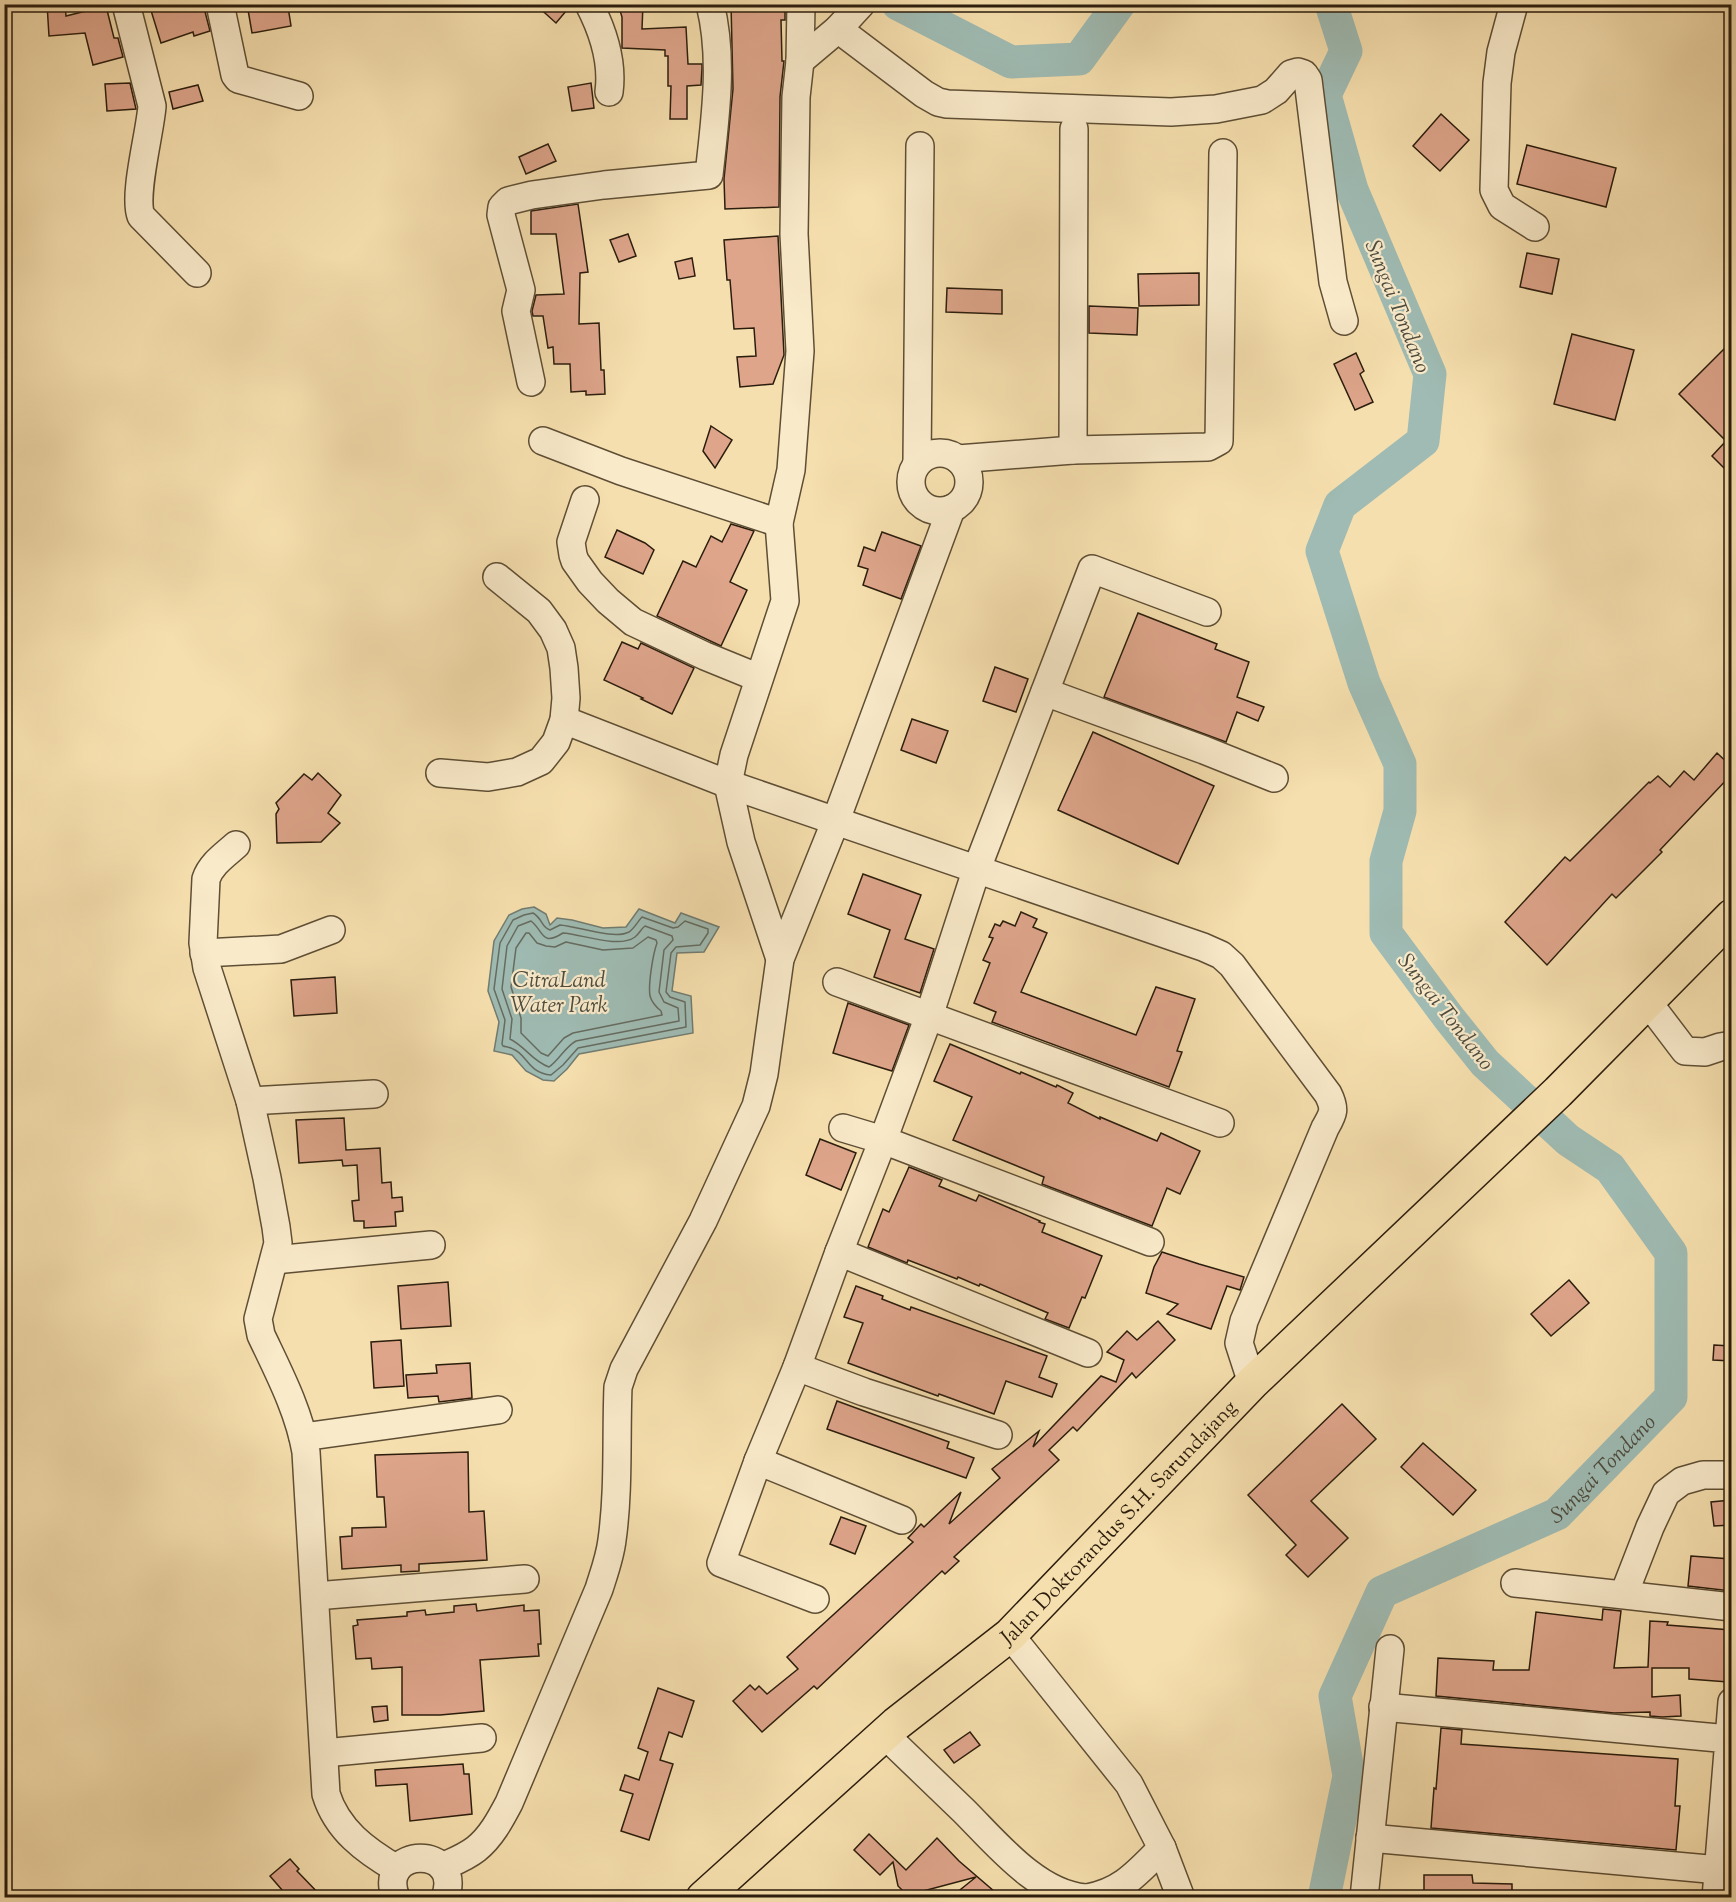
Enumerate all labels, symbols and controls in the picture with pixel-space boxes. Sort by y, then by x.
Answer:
water label: Sungai Tondano [1355,236,1437,379]
water label: Sungai Tondano [1389,948,1501,1078]
water label: CitraLand Water Park [510,966,608,1023]
street label: Jalan Doktorandus S.H. Sarundajang [995,1394,1245,1654]
water label: Sungai Tondano [1546,1408,1665,1534]

